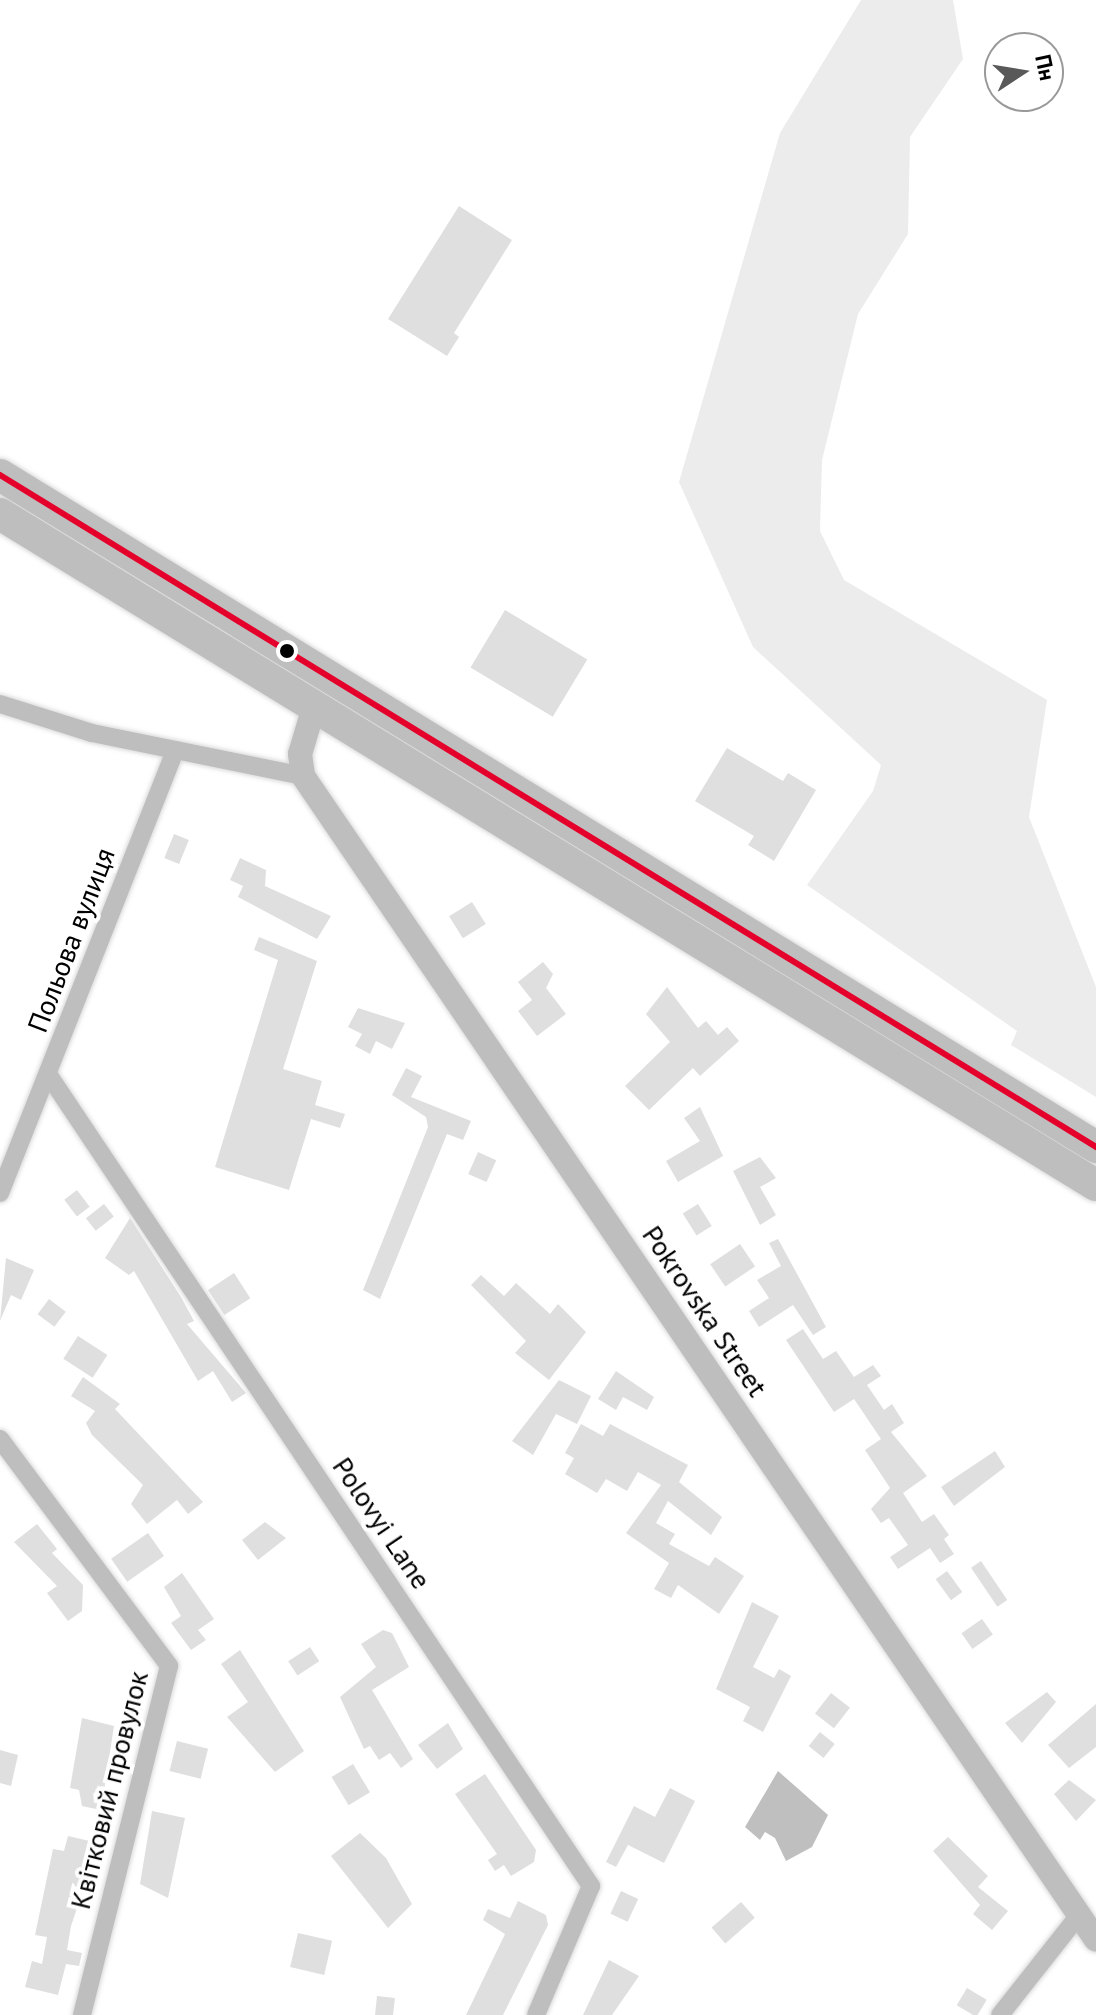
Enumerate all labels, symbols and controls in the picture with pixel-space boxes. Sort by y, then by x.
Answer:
north arrow [984,32,1064,112]
text: Пн [1029,52,1062,83]
unlabelled marker [279,643,295,659]
street label: Польова вулиця [20,843,122,1037]
street label: Pokrovska Street [635,1219,775,1403]
street label: Polovyi Lane [326,1451,438,1595]
street label: Квітковий провулок [63,1668,155,1912]

